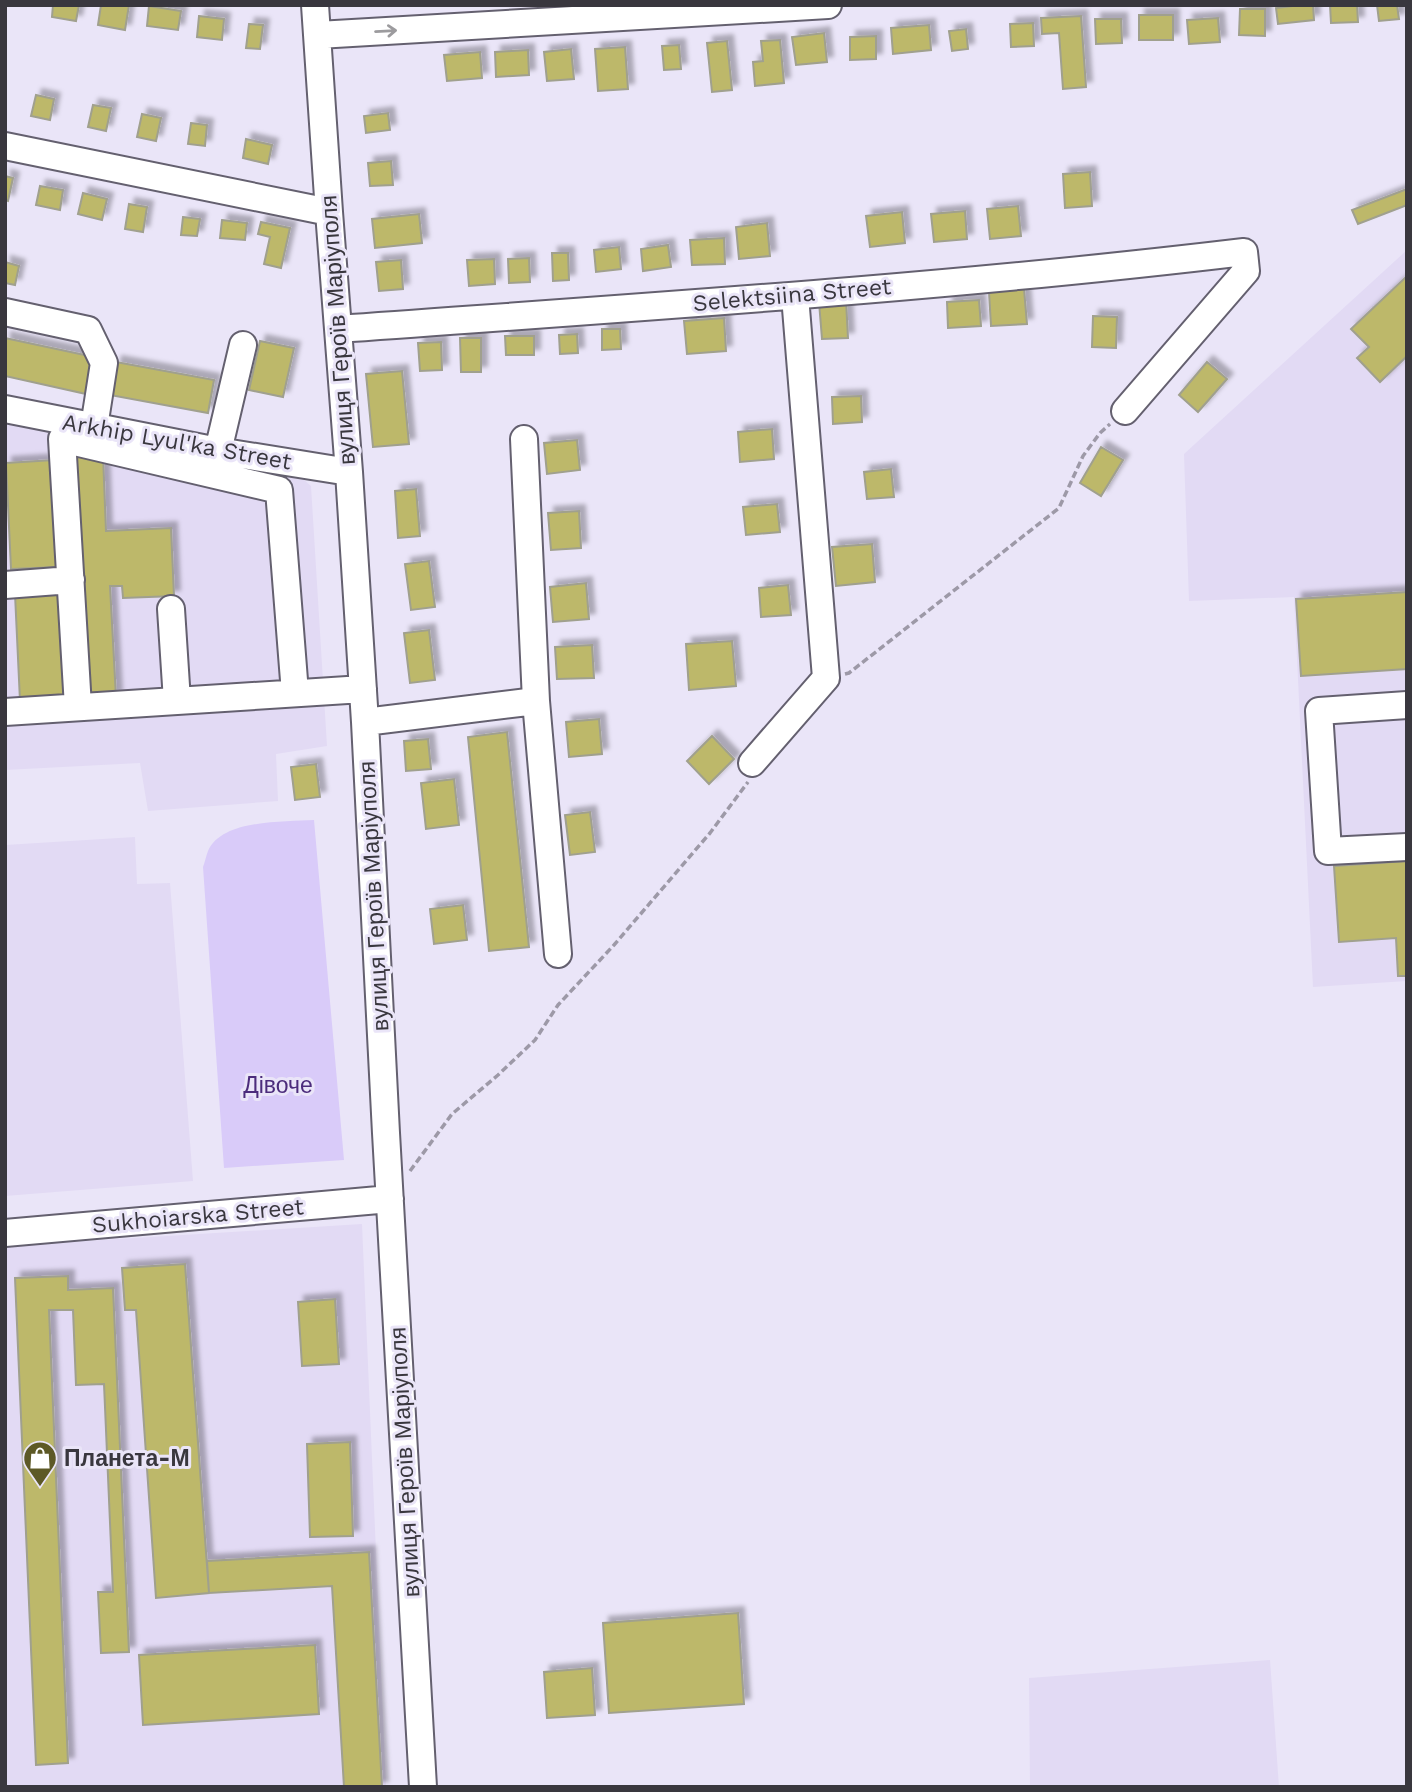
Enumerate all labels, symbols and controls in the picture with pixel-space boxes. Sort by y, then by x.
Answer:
one-way arrow [374,25,397,38]
street label: вулиця Героїв Маріуполя [315,194,361,466]
street label: Selektsiina Street [692,273,893,317]
street label: Arkhip Lyul'ka Street [60,409,294,476]
street label: вулиця Героїв Маріуполя [353,760,395,1032]
park label: Дівоче [243,1072,313,1099]
street label: Sukhoiarska Street [91,1193,305,1239]
street label: вулиця Героїв Маріуполя [384,1326,426,1598]
shop icon: Планета-М [21,1439,59,1488]
place label: Планета-М [64,1445,190,1472]

